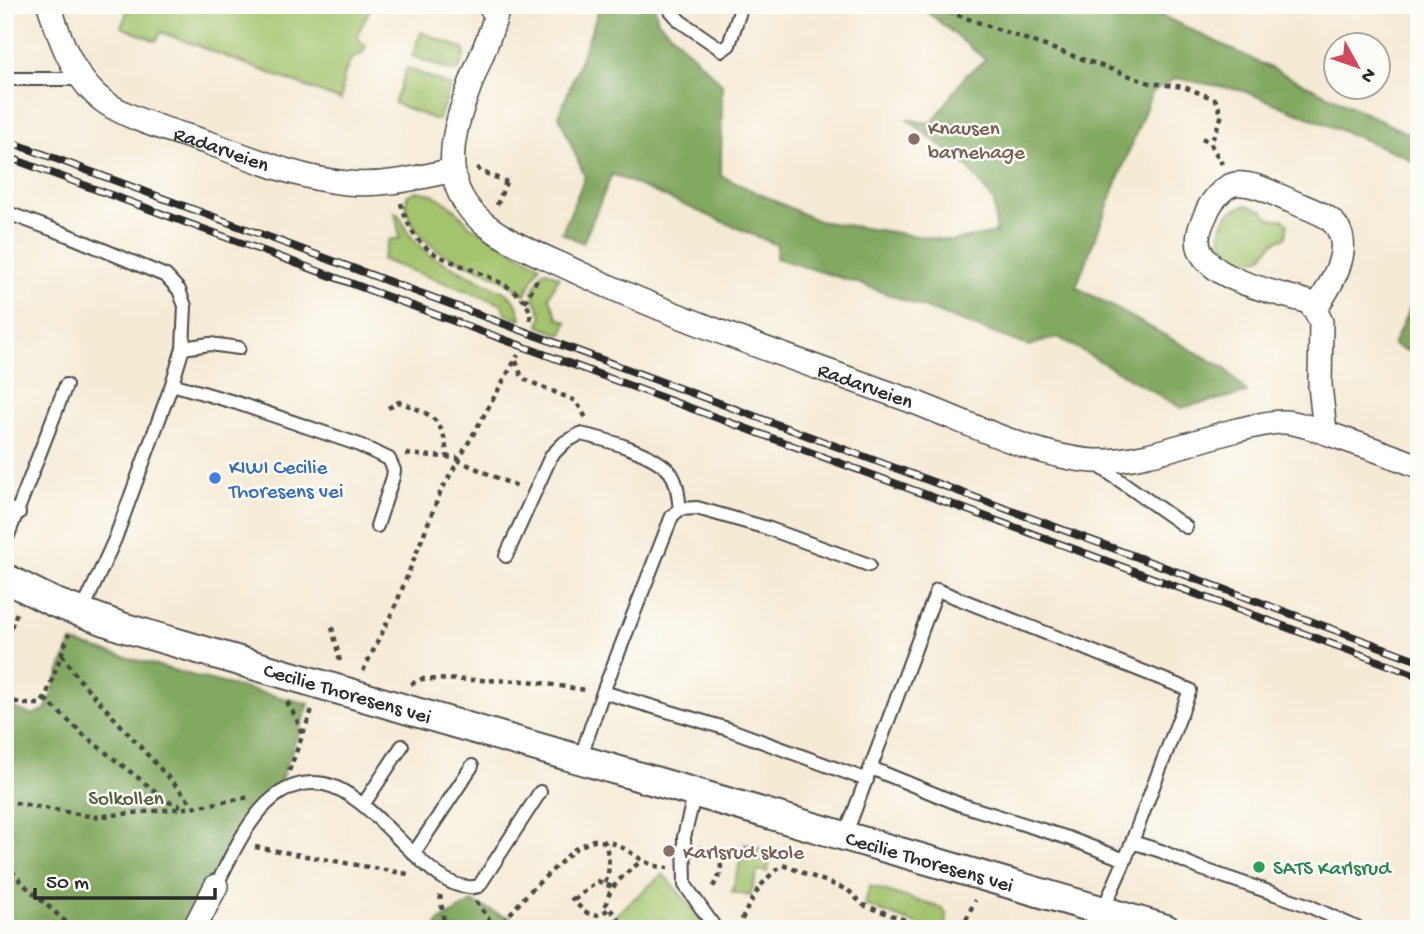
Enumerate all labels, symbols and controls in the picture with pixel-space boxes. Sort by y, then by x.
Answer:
north arrow [1322,32,1392,102]
text: N [1355,63,1380,87]
place label: Knausen barnehage [928,118,1026,167]
street label: Radarveien [170,124,272,180]
marker: Knausen barnehage [906,131,922,147]
street label: Radarveien [814,360,916,417]
place label: KIWI Cecilie Thoresens vei [228,457,343,506]
marker: KIWI Cecilie Thoresens vei [207,470,223,486]
street label: Cecilie Thoresens vei [260,660,434,732]
park label: Solkollen [88,788,164,813]
street label: Cecilie Thoresens vei [842,828,1016,900]
place label: Karlsrud skole [683,842,805,867]
marker: Karlsrud skole [661,843,677,859]
scale bar [35,857,215,901]
place label: SATS Karlsrud [1273,858,1392,883]
marker: SATS Karlsrud [1251,859,1267,875]
text: 50 m [46,872,89,897]

